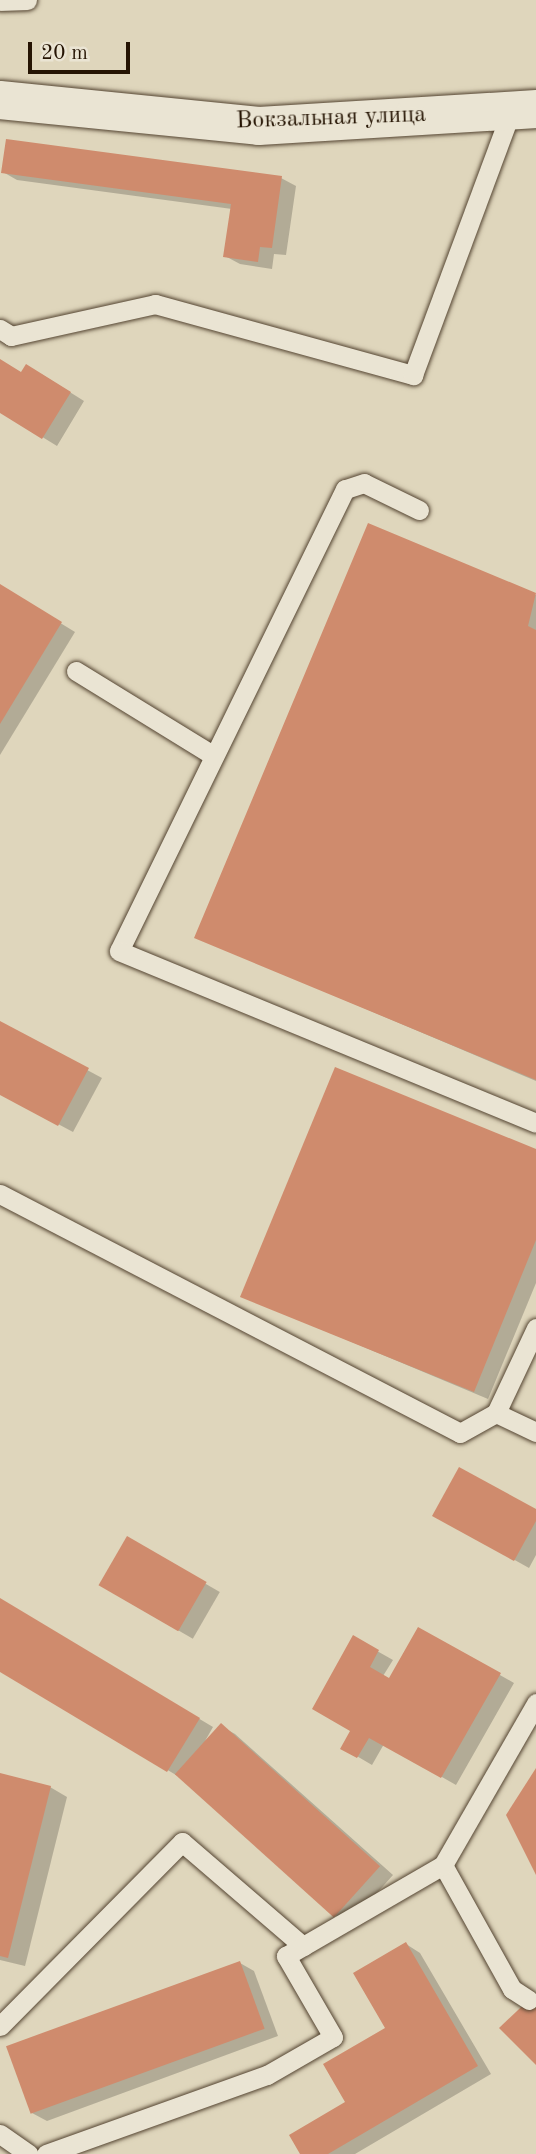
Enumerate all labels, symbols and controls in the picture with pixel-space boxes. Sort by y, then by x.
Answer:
scale bar [32,28,133,72]
text: 20 m [41,43,88,64]
street label: Вокзальная улица [235,101,427,137]

